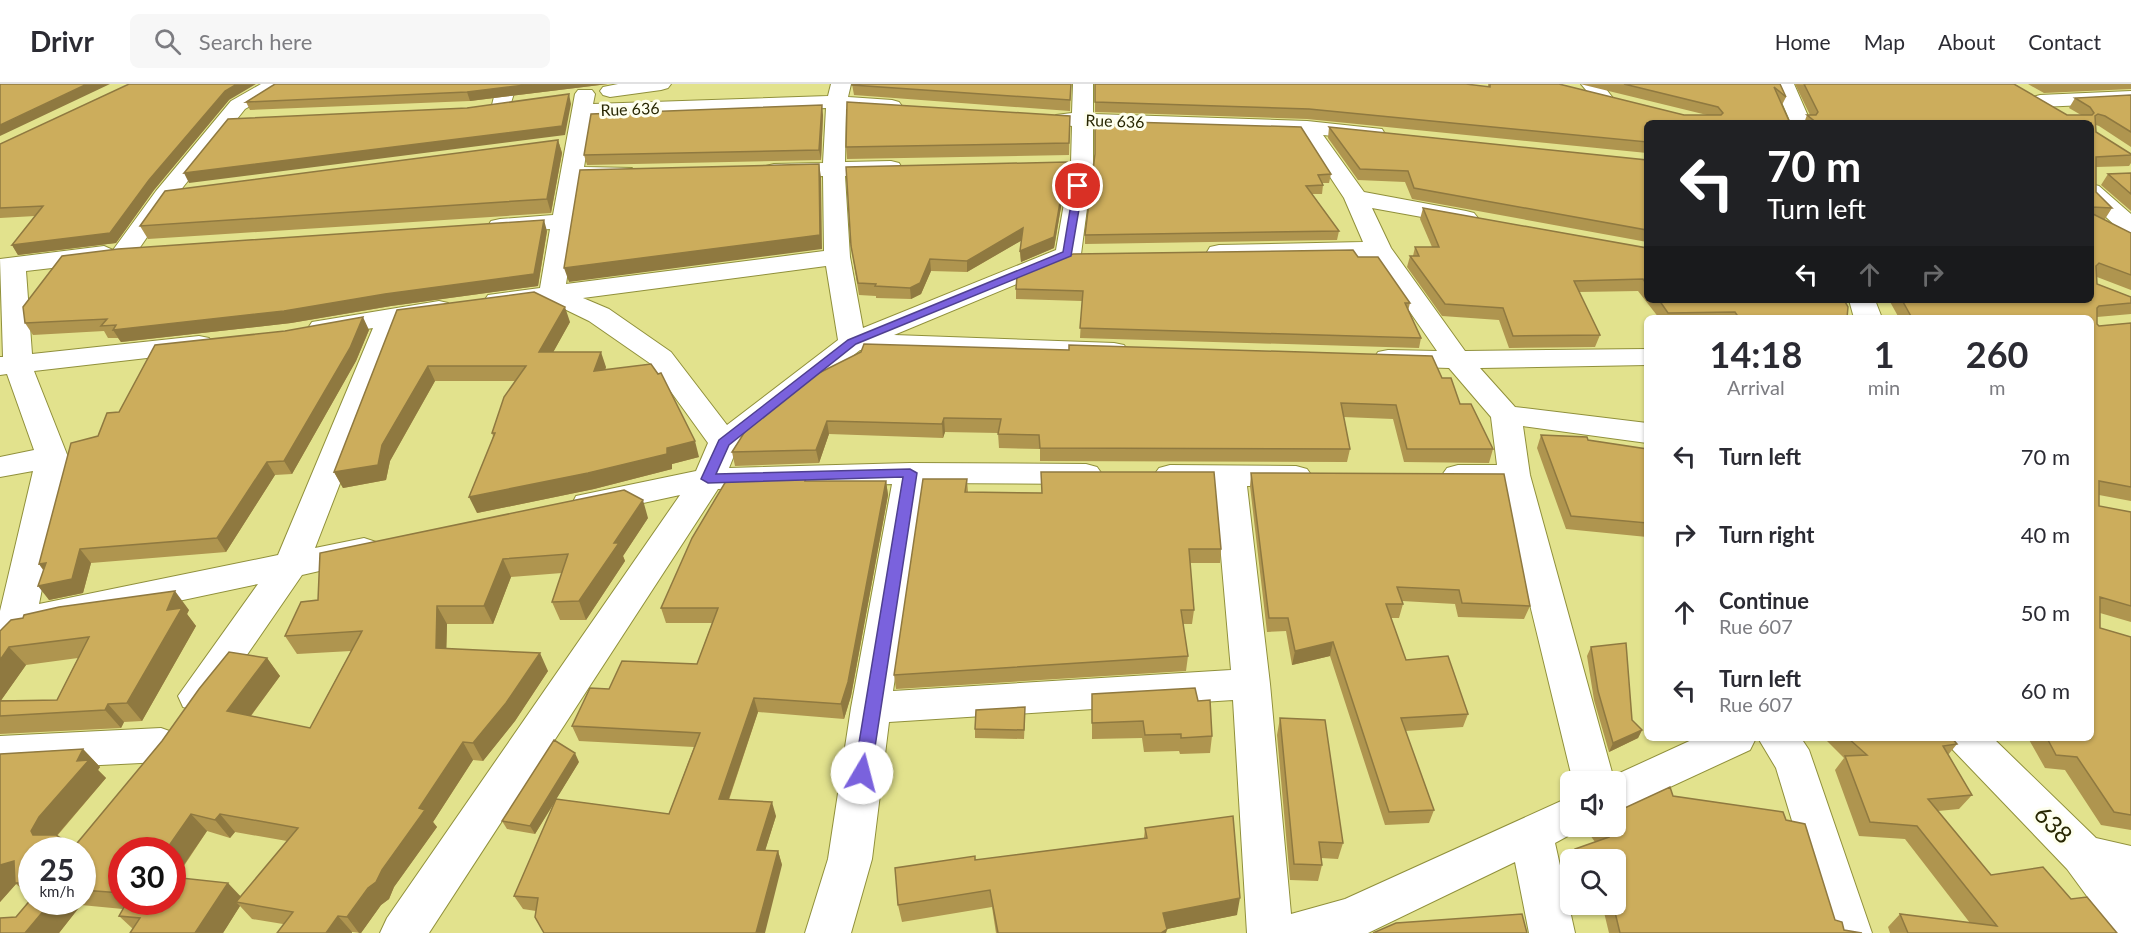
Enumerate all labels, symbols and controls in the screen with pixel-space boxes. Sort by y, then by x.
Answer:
search box [130,14,550,68]
text: Drivr [30,24,94,58]
icon: search [151,25,184,58]
text: Search here [199,28,312,55]
text: Home [1775,29,1831,54]
text: Map [1864,29,1905,54]
text: About [1938,29,1995,54]
text: Contact [2028,29,2101,54]
street label: Rue 636 [600,98,660,119]
street label: Rue 636 [1085,110,1145,131]
text: 70 m [1767,141,1861,191]
icon: left [1668,144,1746,222]
pin [1052,160,1103,211]
icon: arrive [1061,169,1094,202]
text: Turn left [1767,192,1866,225]
icon: left [1790,258,1823,291]
icon: ahead [1853,258,1886,291]
icon: right [1916,258,1949,291]
text: 14:18 [1710,332,1802,376]
text: 1 [1874,332,1895,376]
text: 260 [1966,332,2028,376]
text: Arrival [1727,375,1785,399]
text: min [1868,375,1900,399]
text: m [1989,375,2005,399]
icon: left [1668,440,1701,473]
text: Turn left [1719,443,1801,470]
text: 70 m [2021,443,2070,470]
icon: right [1668,518,1701,551]
text: Turn right [1719,521,1814,548]
text: 40 m [2021,521,2070,548]
text: Continue [1719,587,1809,614]
icon: ahead [1668,596,1701,629]
text: 50 m [2021,599,2070,626]
text: Rue 607 [1719,614,1793,638]
text: Turn left [1719,665,1801,692]
icon: left [1668,674,1701,707]
text: 60 m [2021,677,2070,704]
text: Rue 607 [1719,692,1793,716]
position arrow [830,741,894,805]
map controls [1560,771,1626,915]
button: sound [1560,771,1626,837]
street label: 638 [2029,799,2079,849]
speed limit sign: 30 [108,837,186,915]
button: search [1560,849,1626,915]
text: 25 [40,851,74,887]
text: km/h [39,882,75,900]

